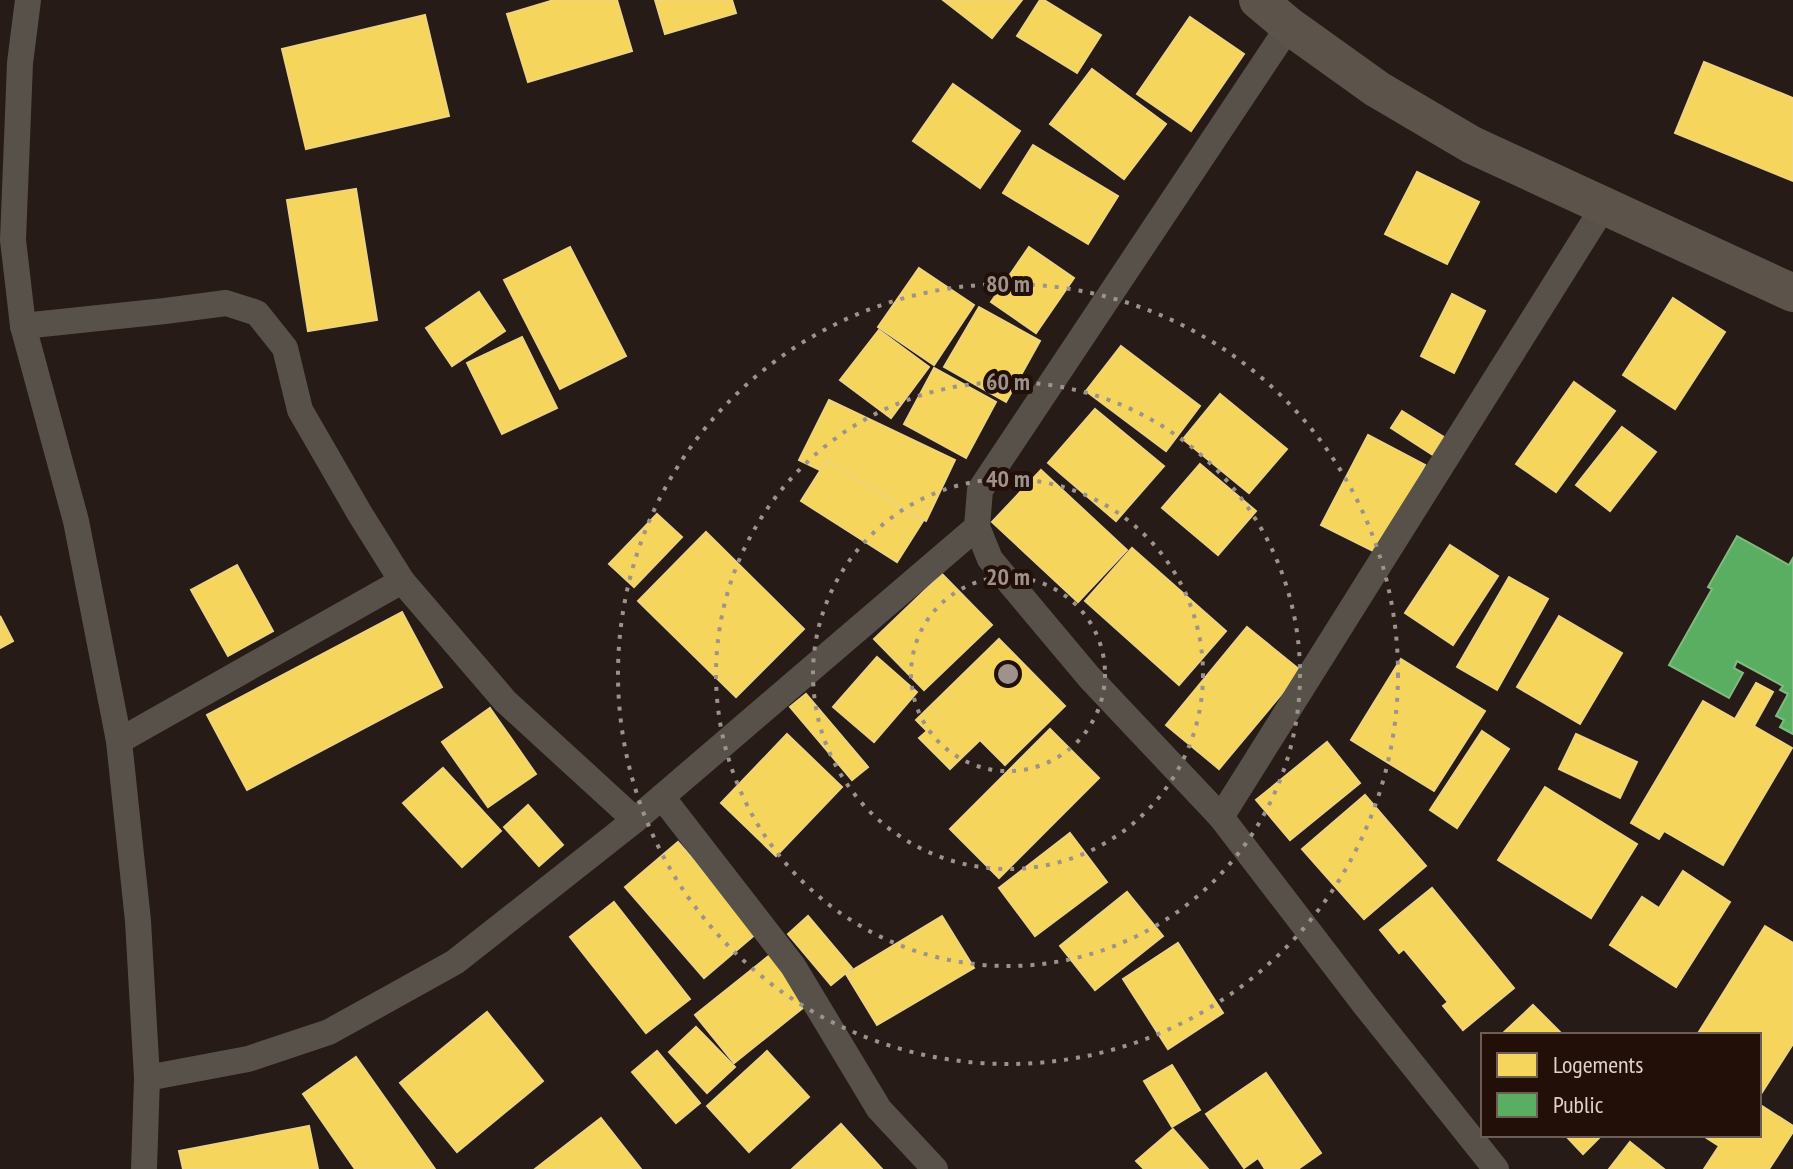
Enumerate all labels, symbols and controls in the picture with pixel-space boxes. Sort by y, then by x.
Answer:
text: 80 m [986,268,1030,299]
text: 60 m [986,366,1030,397]
text: 40 m [986,463,1030,494]
text: 20 m [986,561,1030,592]
centre of rings [994,660,1022,688]
legend [1481,1033,1761,1137]
text: Logements [1553,1049,1643,1080]
text: Public [1553,1089,1604,1120]

